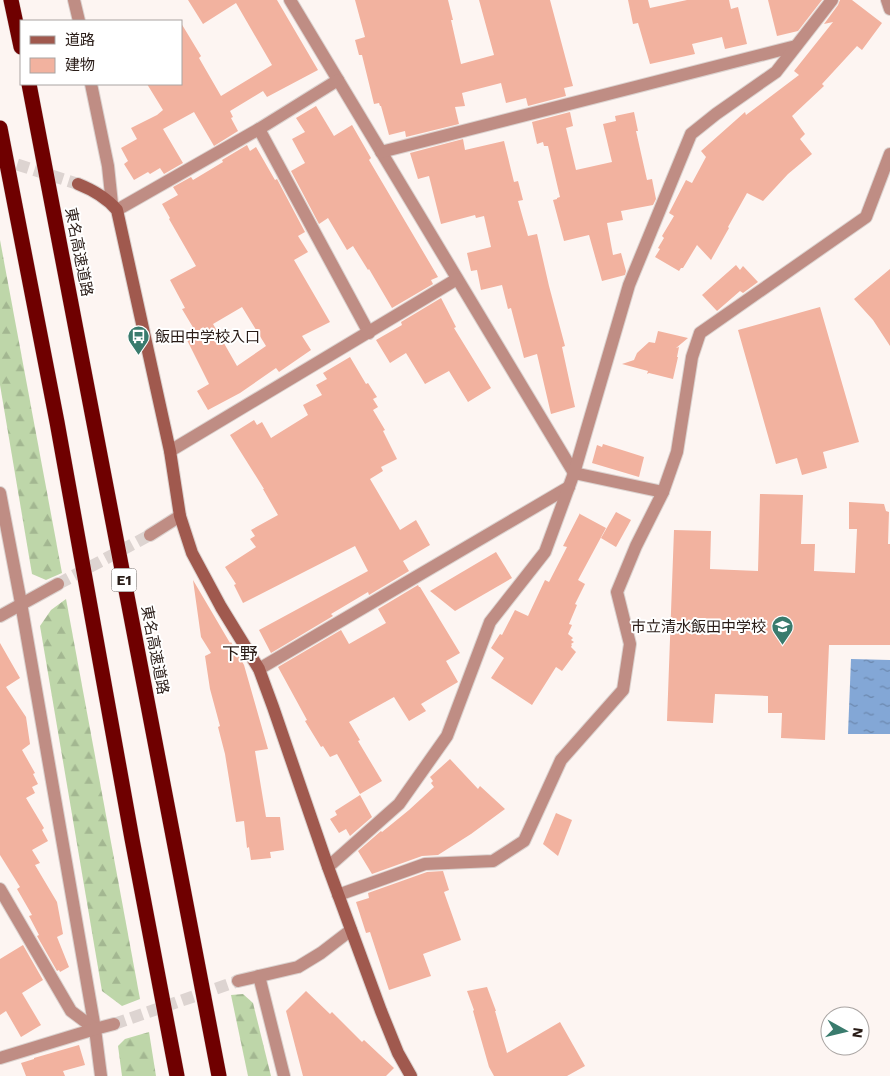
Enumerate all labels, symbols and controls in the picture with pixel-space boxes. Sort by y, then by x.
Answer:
legend [20,20,182,85]
text: 道路 [65,31,95,49]
text: 建物 [65,56,95,74]
street label: 東名高速道路 [62,206,96,298]
bus stop icon: 飯田中学校入口 [127,325,151,356]
place label: 飯田中学校入口 [155,328,260,346]
road number: E1 [112,568,136,592]
street label: 東名高速道路 [138,604,172,696]
school or university icon: 市立清水飯田中学校 [770,615,794,646]
place label: 市立清水飯田中学校 [631,618,766,636]
district label: 下野 [222,643,258,664]
north arrow [820,1006,870,1056]
text: N [849,1027,867,1039]

